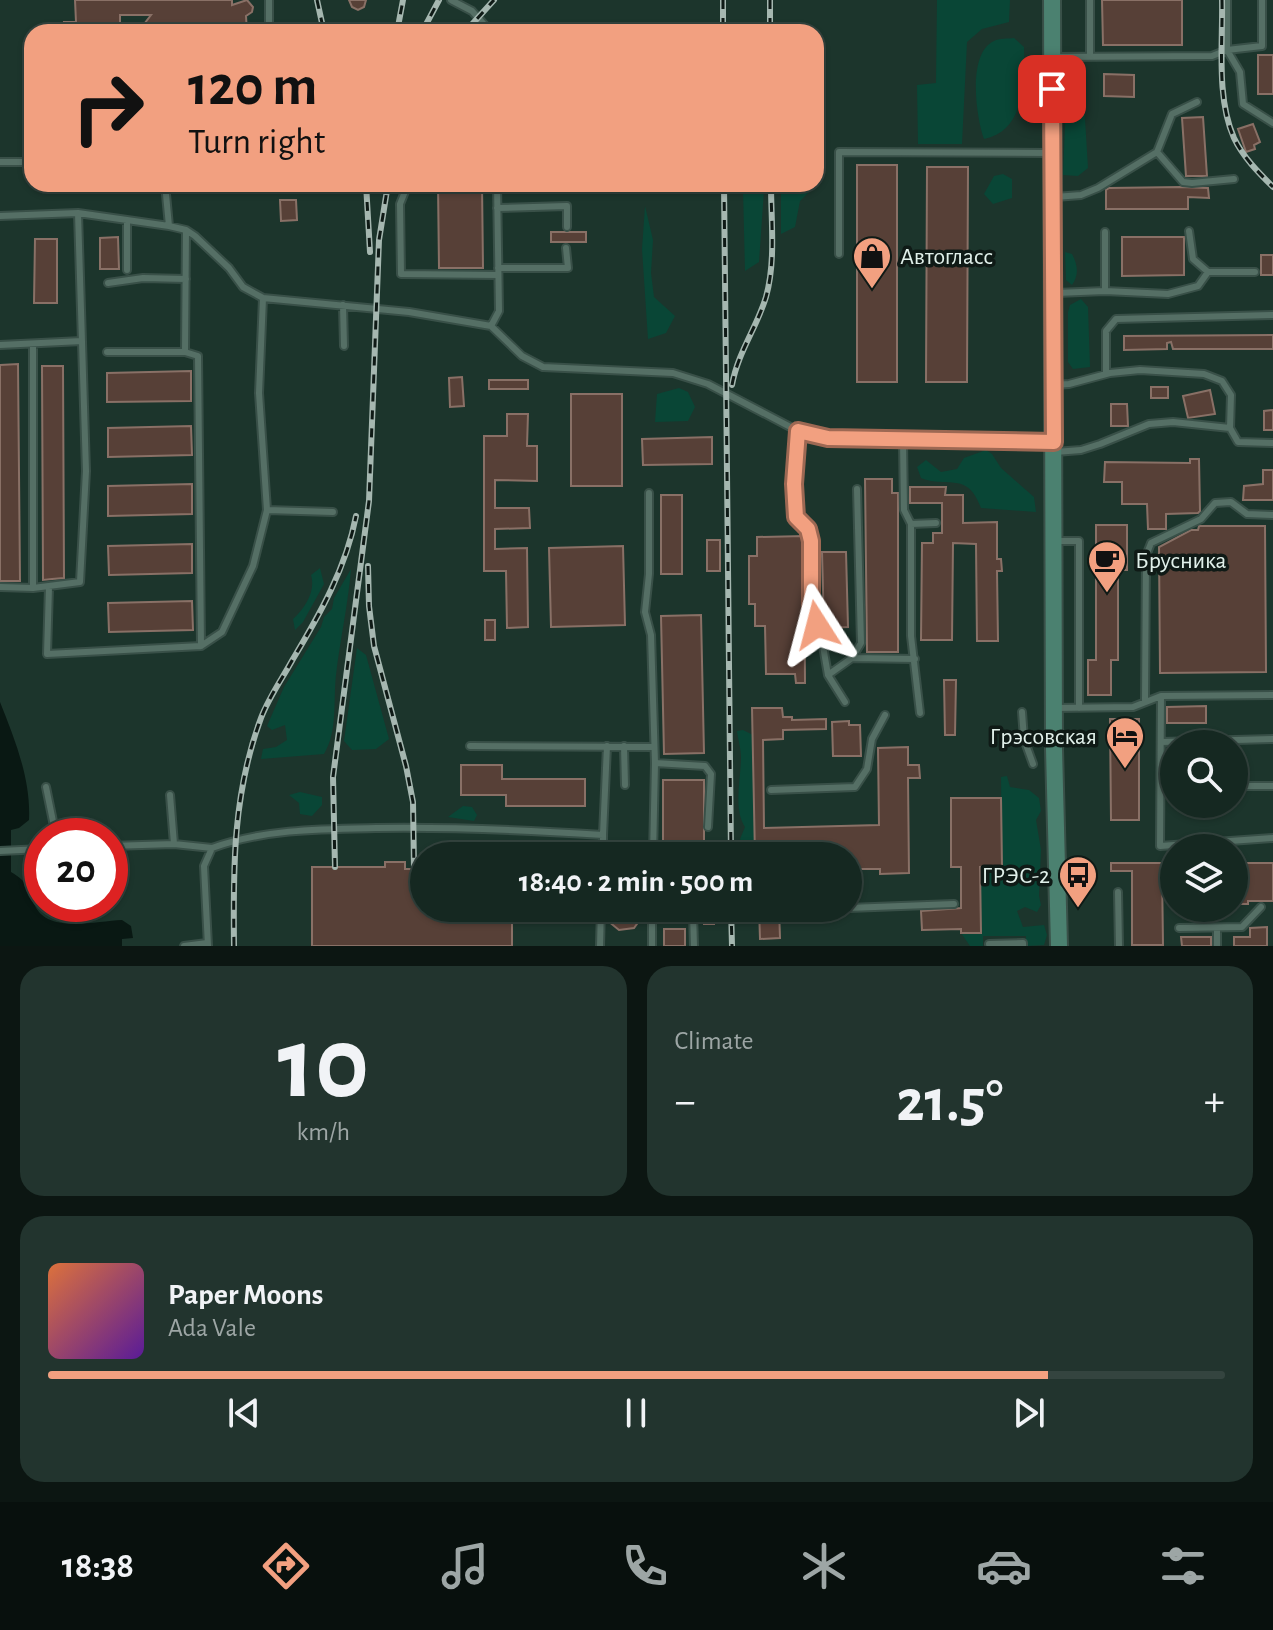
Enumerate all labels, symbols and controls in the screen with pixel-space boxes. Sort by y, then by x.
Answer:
pin [1018,55,1086,123]
icon: right [56,56,160,160]
text: 120 m [188,59,317,115]
icon: arrive [1030,67,1074,111]
text: Turn right [188,124,325,160]
shop icon: Автогласс [851,235,893,290]
place label: Автогласс [900,245,993,269]
cafe icon: Брусника [1086,539,1128,594]
place label: Брусника [1135,549,1227,573]
position arrow [775,583,859,667]
hotel icon: Грэсовская [1104,715,1146,770]
place label: Грэсовская [990,725,1097,749]
map controls [1160,730,1248,922]
button: search [1160,730,1248,818]
speed limit sign: 20 [24,818,128,922]
button: layers [1160,834,1248,922]
bus stop icon: ГРЭС-2 [1057,854,1099,909]
place label: ГРЭС-2 [981,864,1050,888]
text: 18:40 · 2 min · 500 m [519,867,753,897]
text: 10 [277,1013,369,1117]
text: Climate [675,1028,753,1054]
text: 21.5° [896,1072,1003,1132]
text: − [675,1080,696,1124]
text: + [1204,1080,1225,1124]
text: km/h [296,1119,350,1145]
text: Paper Moons [168,1280,323,1310]
text: Ada Vale [168,1315,256,1341]
icon: previous [222,1391,266,1435]
icon: pause [614,1391,658,1435]
icon: next [1007,1391,1051,1435]
icon: directions [258,1538,314,1594]
icon: music [437,1538,493,1594]
icon: phone [617,1538,673,1594]
icon: climate [796,1538,852,1594]
icon: car [976,1538,1032,1594]
icon: filters [1155,1538,1211,1594]
text: 18:38 [62,1548,134,1584]

